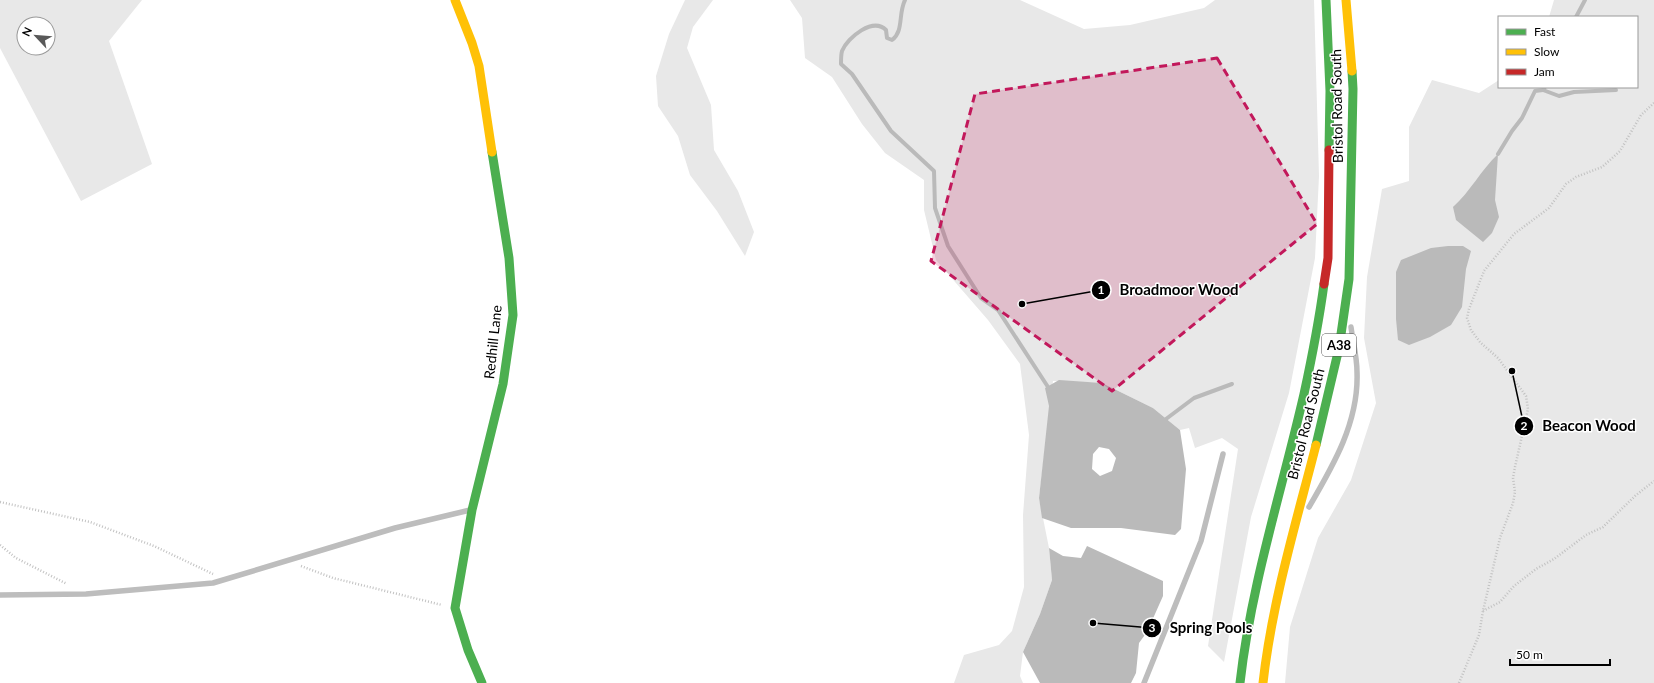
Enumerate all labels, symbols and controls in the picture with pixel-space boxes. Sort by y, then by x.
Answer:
north arrow [16,16,56,56]
legend [1498,16,1638,88]
text: Fast [1534,24,1556,39]
text: N [19,25,34,38]
text: Slow [1534,44,1560,59]
street label: Bristol Road South [1327,49,1346,163]
text: Jam [1534,64,1555,79]
callout: Broadmoor Wood [1091,277,1247,304]
text: Broadmoor Wood [1119,280,1239,298]
text: 1 [1098,282,1105,297]
street label: Redhill Lane [480,304,505,380]
road number: A38 [1322,334,1356,356]
street label: Bristol Road South [1283,367,1328,481]
callout: Beacon Wood [1514,412,1644,439]
text: Beacon Wood [1542,416,1636,434]
text: 2 [1521,418,1528,433]
callout: Spring Pools [1142,614,1260,641]
text: Spring Pools [1170,618,1253,636]
text: 3 [1149,620,1156,635]
scale bar [1510,641,1610,667]
text: 50 m [1516,647,1543,662]

